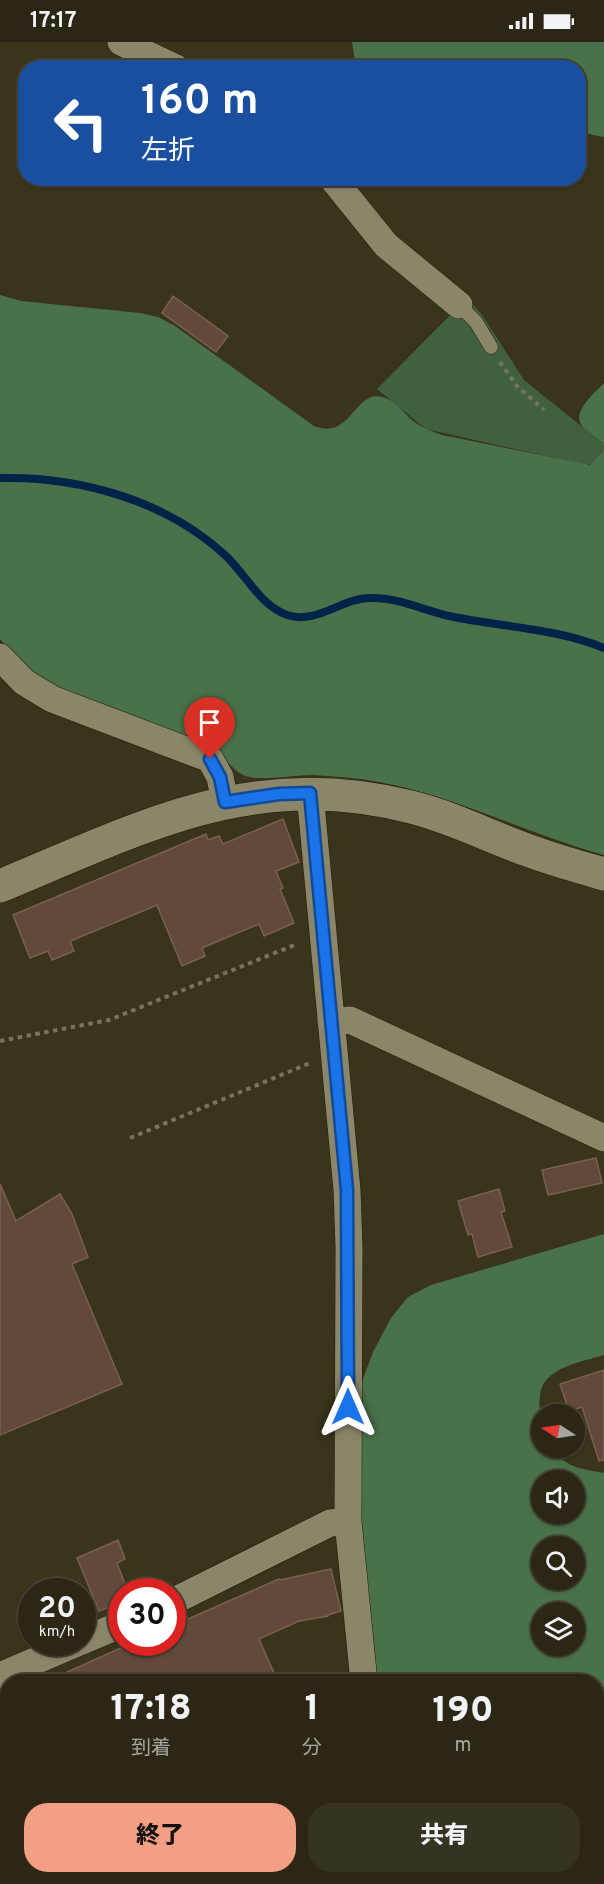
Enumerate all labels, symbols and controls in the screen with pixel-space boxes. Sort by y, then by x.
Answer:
text: 17:17 [30,8,77,35]
text: 160 m [141,76,259,129]
icon: left [42,84,120,162]
text: 左折 [141,135,195,169]
pin [184,697,235,759]
icon: arrive [193,706,226,739]
position arrow [316,1375,380,1439]
north arrow [531,1404,585,1458]
map controls [531,1404,585,1656]
button: sound [531,1470,585,1524]
button: search [531,1536,585,1590]
speed limit sign: 30 [108,1578,186,1656]
text: 20 [38,1591,76,1628]
button: layers [531,1602,585,1656]
text: km/h [39,1623,75,1642]
text: 17:18 [110,1687,192,1733]
text: 1 [305,1687,319,1733]
text: 190 [432,1689,494,1735]
text: m [455,1733,471,1759]
text: 到着 [131,1736,171,1762]
text: 分 [302,1736,322,1762]
button: 終了 [24,1803,296,1872]
button: 共有 [308,1803,580,1872]

